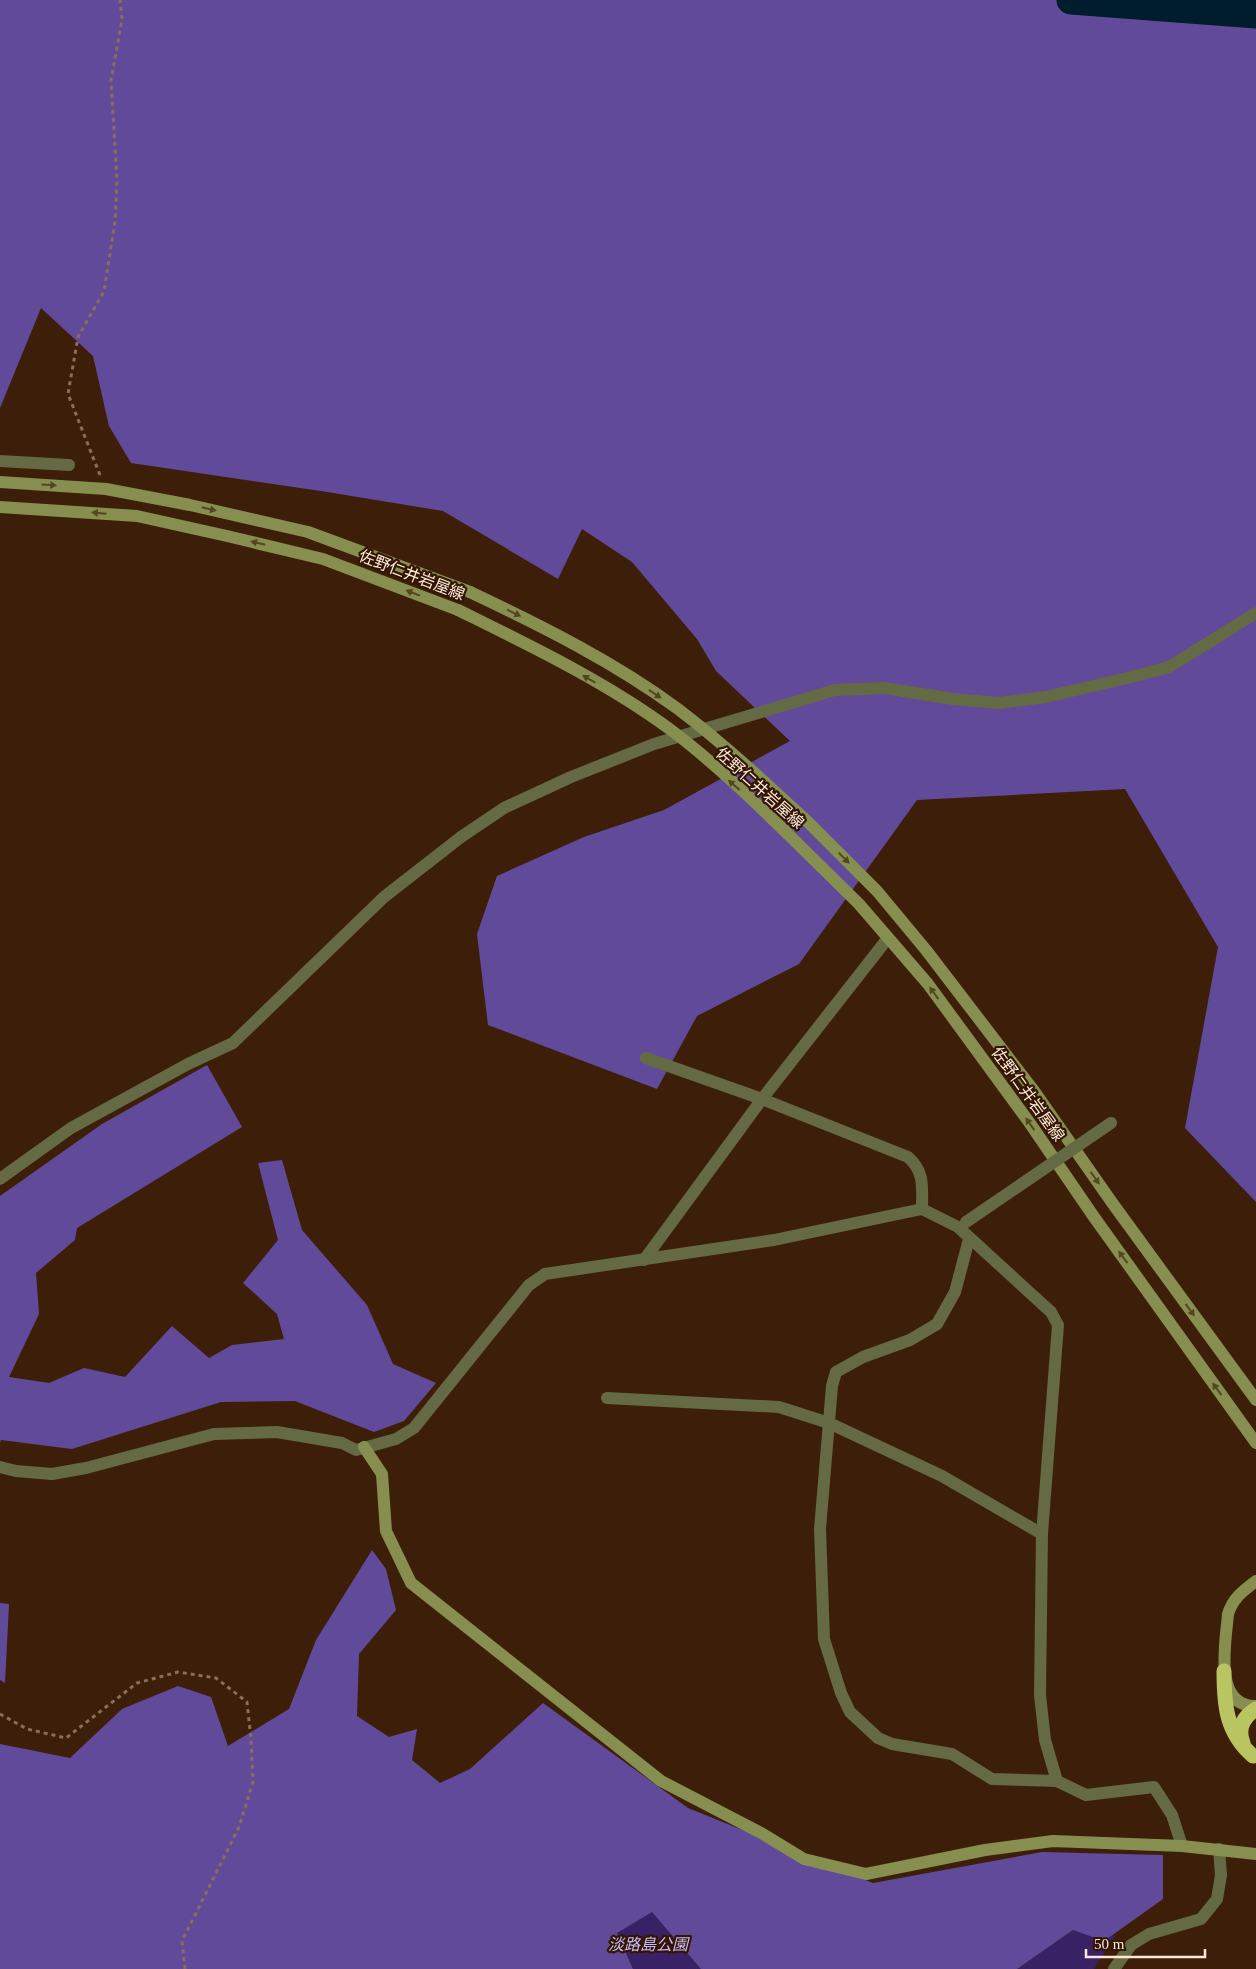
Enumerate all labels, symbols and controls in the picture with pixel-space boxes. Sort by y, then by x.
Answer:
one-way arrow [41,482,57,490]
one-way arrow [202,505,217,513]
one-way arrow [91,509,107,517]
one-way arrow [251,539,266,547]
street label: 佐野仁井岩屋線 [357,547,467,603]
one-way arrow [405,589,420,597]
one-way arrow [507,609,522,617]
one-way arrow [583,675,596,684]
one-way arrow [648,689,662,699]
street label: 佐野仁井岩屋線 [713,744,807,832]
one-way arrow [729,779,741,791]
one-way arrow [838,852,850,864]
one-way arrow [929,986,939,1000]
street label: 佐野仁井岩屋線 [988,1044,1068,1144]
one-way arrow [1025,1117,1035,1131]
one-way arrow [1090,1171,1100,1185]
one-way arrow [1118,1251,1128,1264]
one-way arrow [1185,1303,1195,1316]
one-way arrow [1212,1383,1222,1396]
scale bar [1086,1926,1205,1958]
park label: 淡路島公園 [608,1936,690,1953]
text: 50 m [1094,1936,1125,1952]

